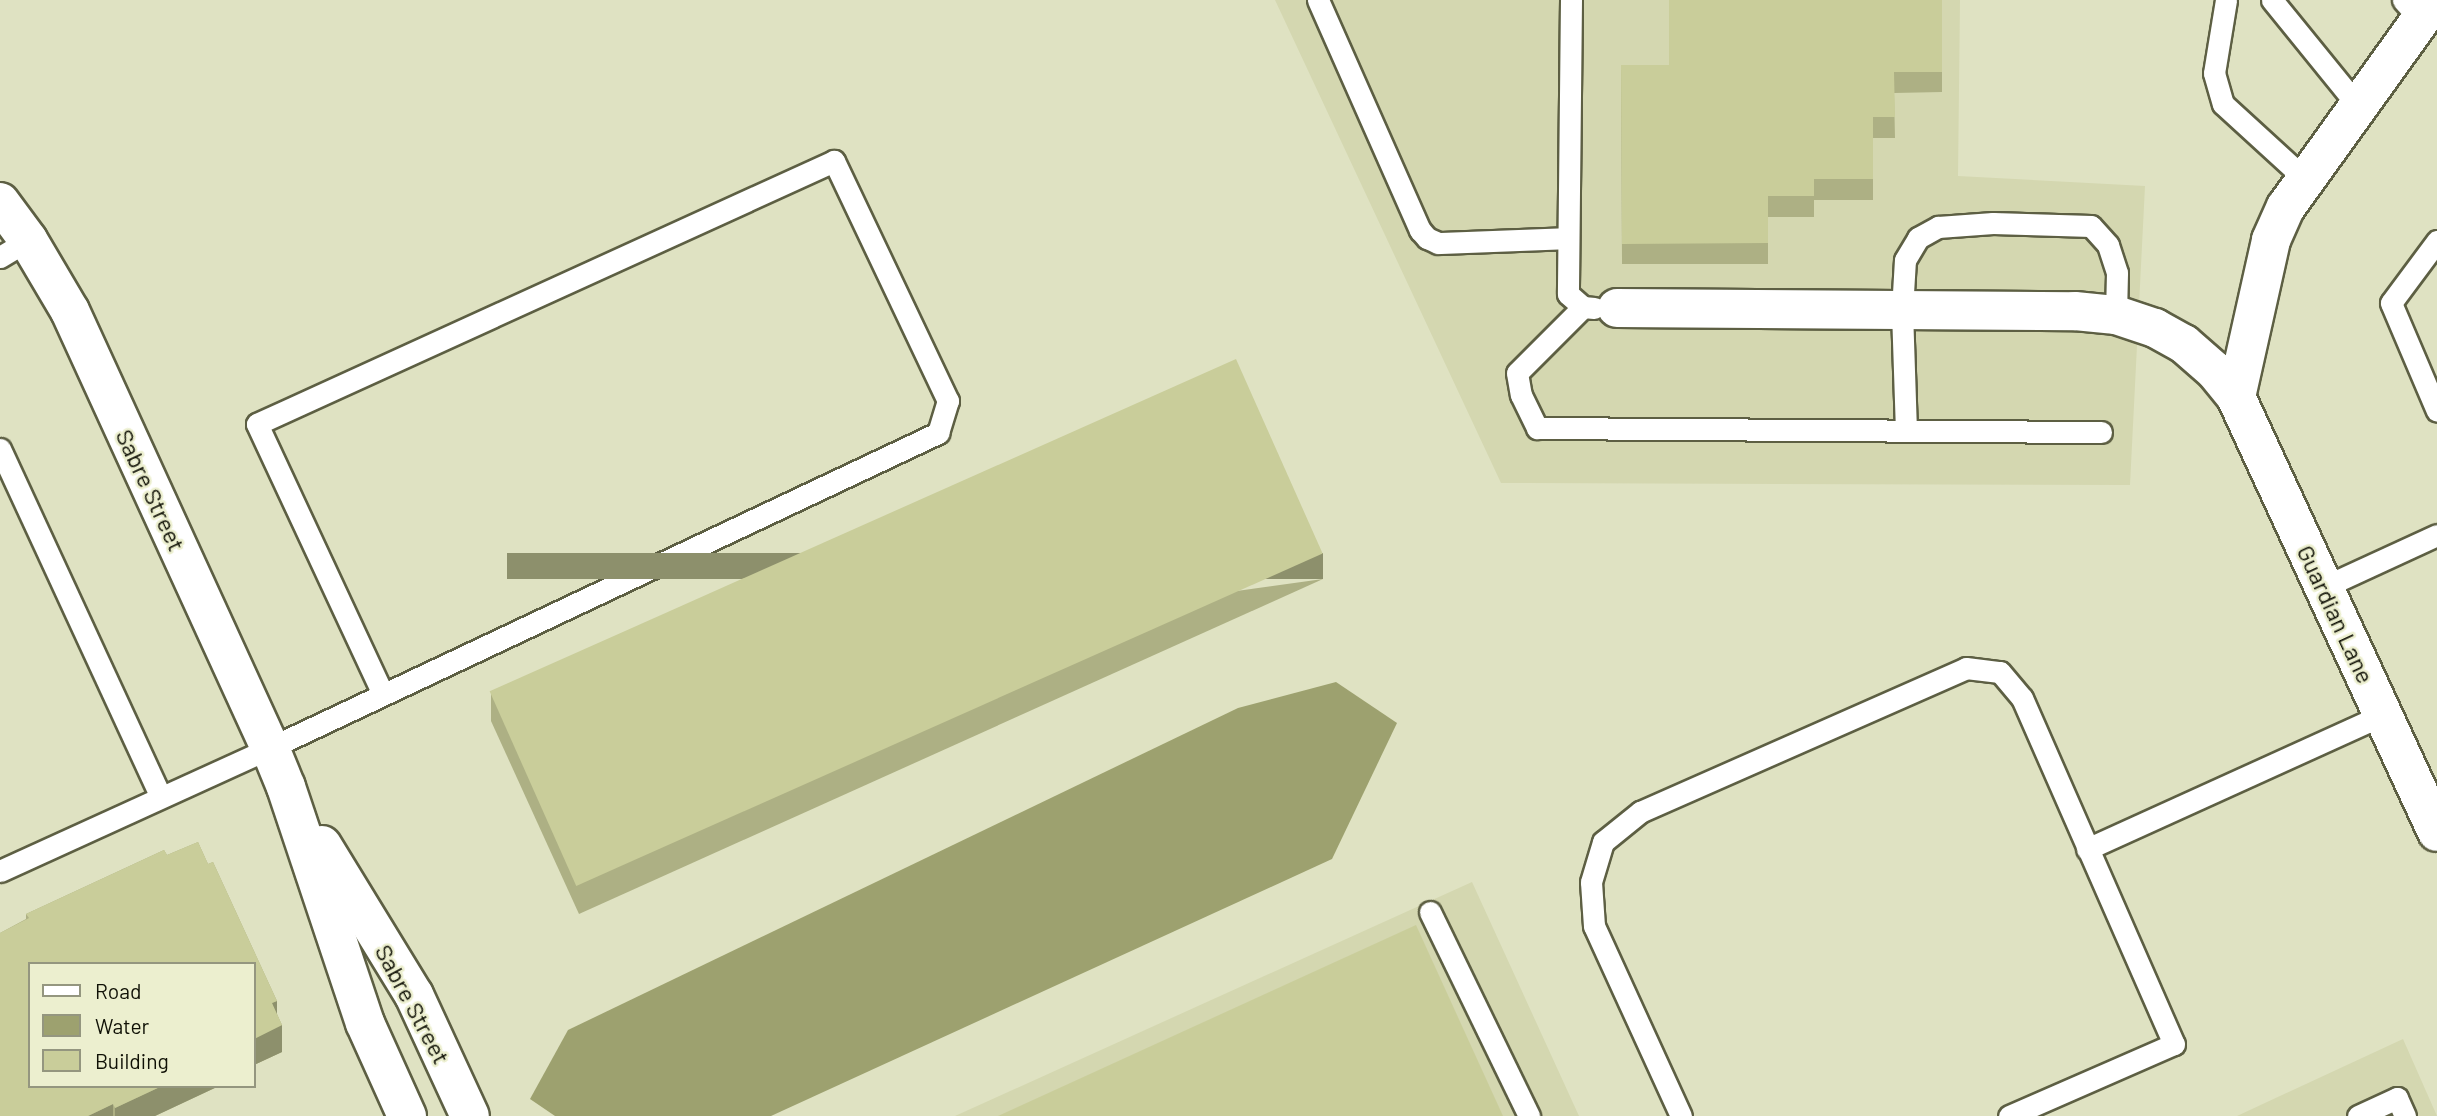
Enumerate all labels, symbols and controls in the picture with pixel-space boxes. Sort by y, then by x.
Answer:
street label: Sabre Street [110,425,192,555]
street label: Guardian Lane [2291,540,2381,688]
street label: Sabre Street [370,939,456,1069]
legend [28,962,256,1088]
text: Road [95,978,141,1003]
text: Water [95,1013,149,1038]
text: Building [95,1048,169,1073]

